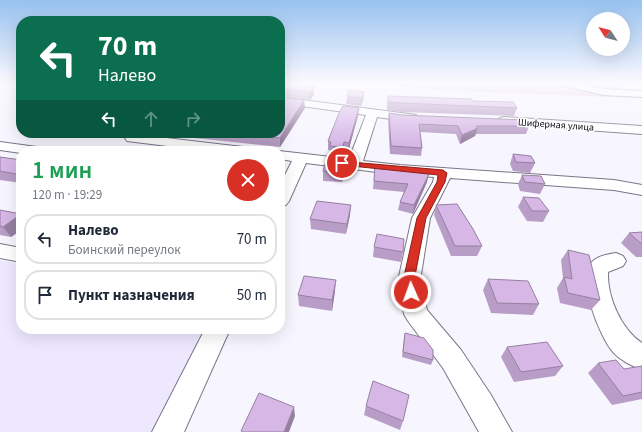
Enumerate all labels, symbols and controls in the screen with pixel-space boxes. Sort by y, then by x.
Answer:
north arrow [586,12,630,56]
map controls [586,12,630,56]
text: 70 m [98,26,157,66]
icon: left [32,32,84,84]
text: Налево [98,63,156,88]
icon: left [98,108,120,130]
icon: ahead [140,108,162,130]
icon: right [182,108,204,130]
street label: Шиферная улица [517,115,594,135]
pin [325,146,359,180]
icon: arrive [331,152,353,174]
text: 1 мин [32,153,92,188]
button: close [227,159,269,201]
text: 120 m · 19:29 [32,186,102,204]
text: Налево [68,220,119,241]
icon: left [34,228,56,250]
text: 70 m [237,229,267,250]
text: Боинский переулок [68,241,181,259]
position arrow [390,271,432,313]
icon: arrive [34,284,56,306]
text: Пункт назначения [68,285,195,306]
text: 50 m [237,285,267,306]

